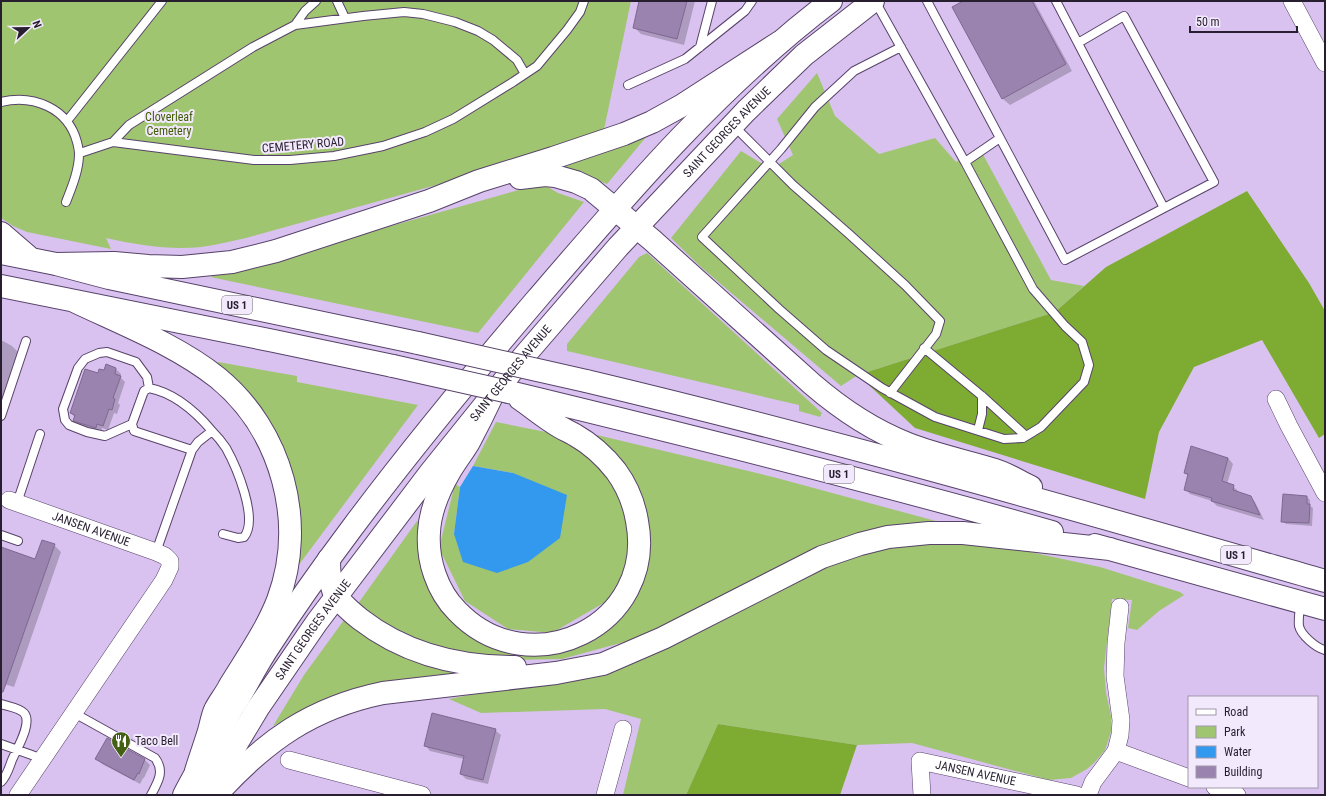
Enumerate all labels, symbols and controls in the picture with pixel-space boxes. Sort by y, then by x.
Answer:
north arrow [8,8,48,48]
scale bar [1190,8,1297,34]
text: 50 m [1196,15,1220,29]
text: N [30,19,44,30]
street label: SAINT GEORGES AVENUE [680,84,774,180]
park label: Cloverleaf Cemetery [145,110,193,138]
street label: CEMETERY ROAD [261,134,345,156]
road number: US 1 [222,296,252,314]
street label: SAINT GEORGES AVENUE [467,322,554,424]
road number: US 1 [824,465,854,483]
street label: JANSEN AVENUE [50,509,132,549]
road number: US 1 [1221,546,1251,564]
street label: SAINT GEORGES AVENUE [272,577,354,683]
legend [1188,696,1318,788]
text: Road [1224,705,1248,719]
text: Park [1224,725,1246,739]
restaurant icon: Taco Bell [110,730,132,758]
place label: Taco Bell [135,734,178,748]
text: Water [1224,745,1252,759]
street label: JANSEN AVENUE [934,758,1017,789]
text: Building [1224,765,1262,779]

